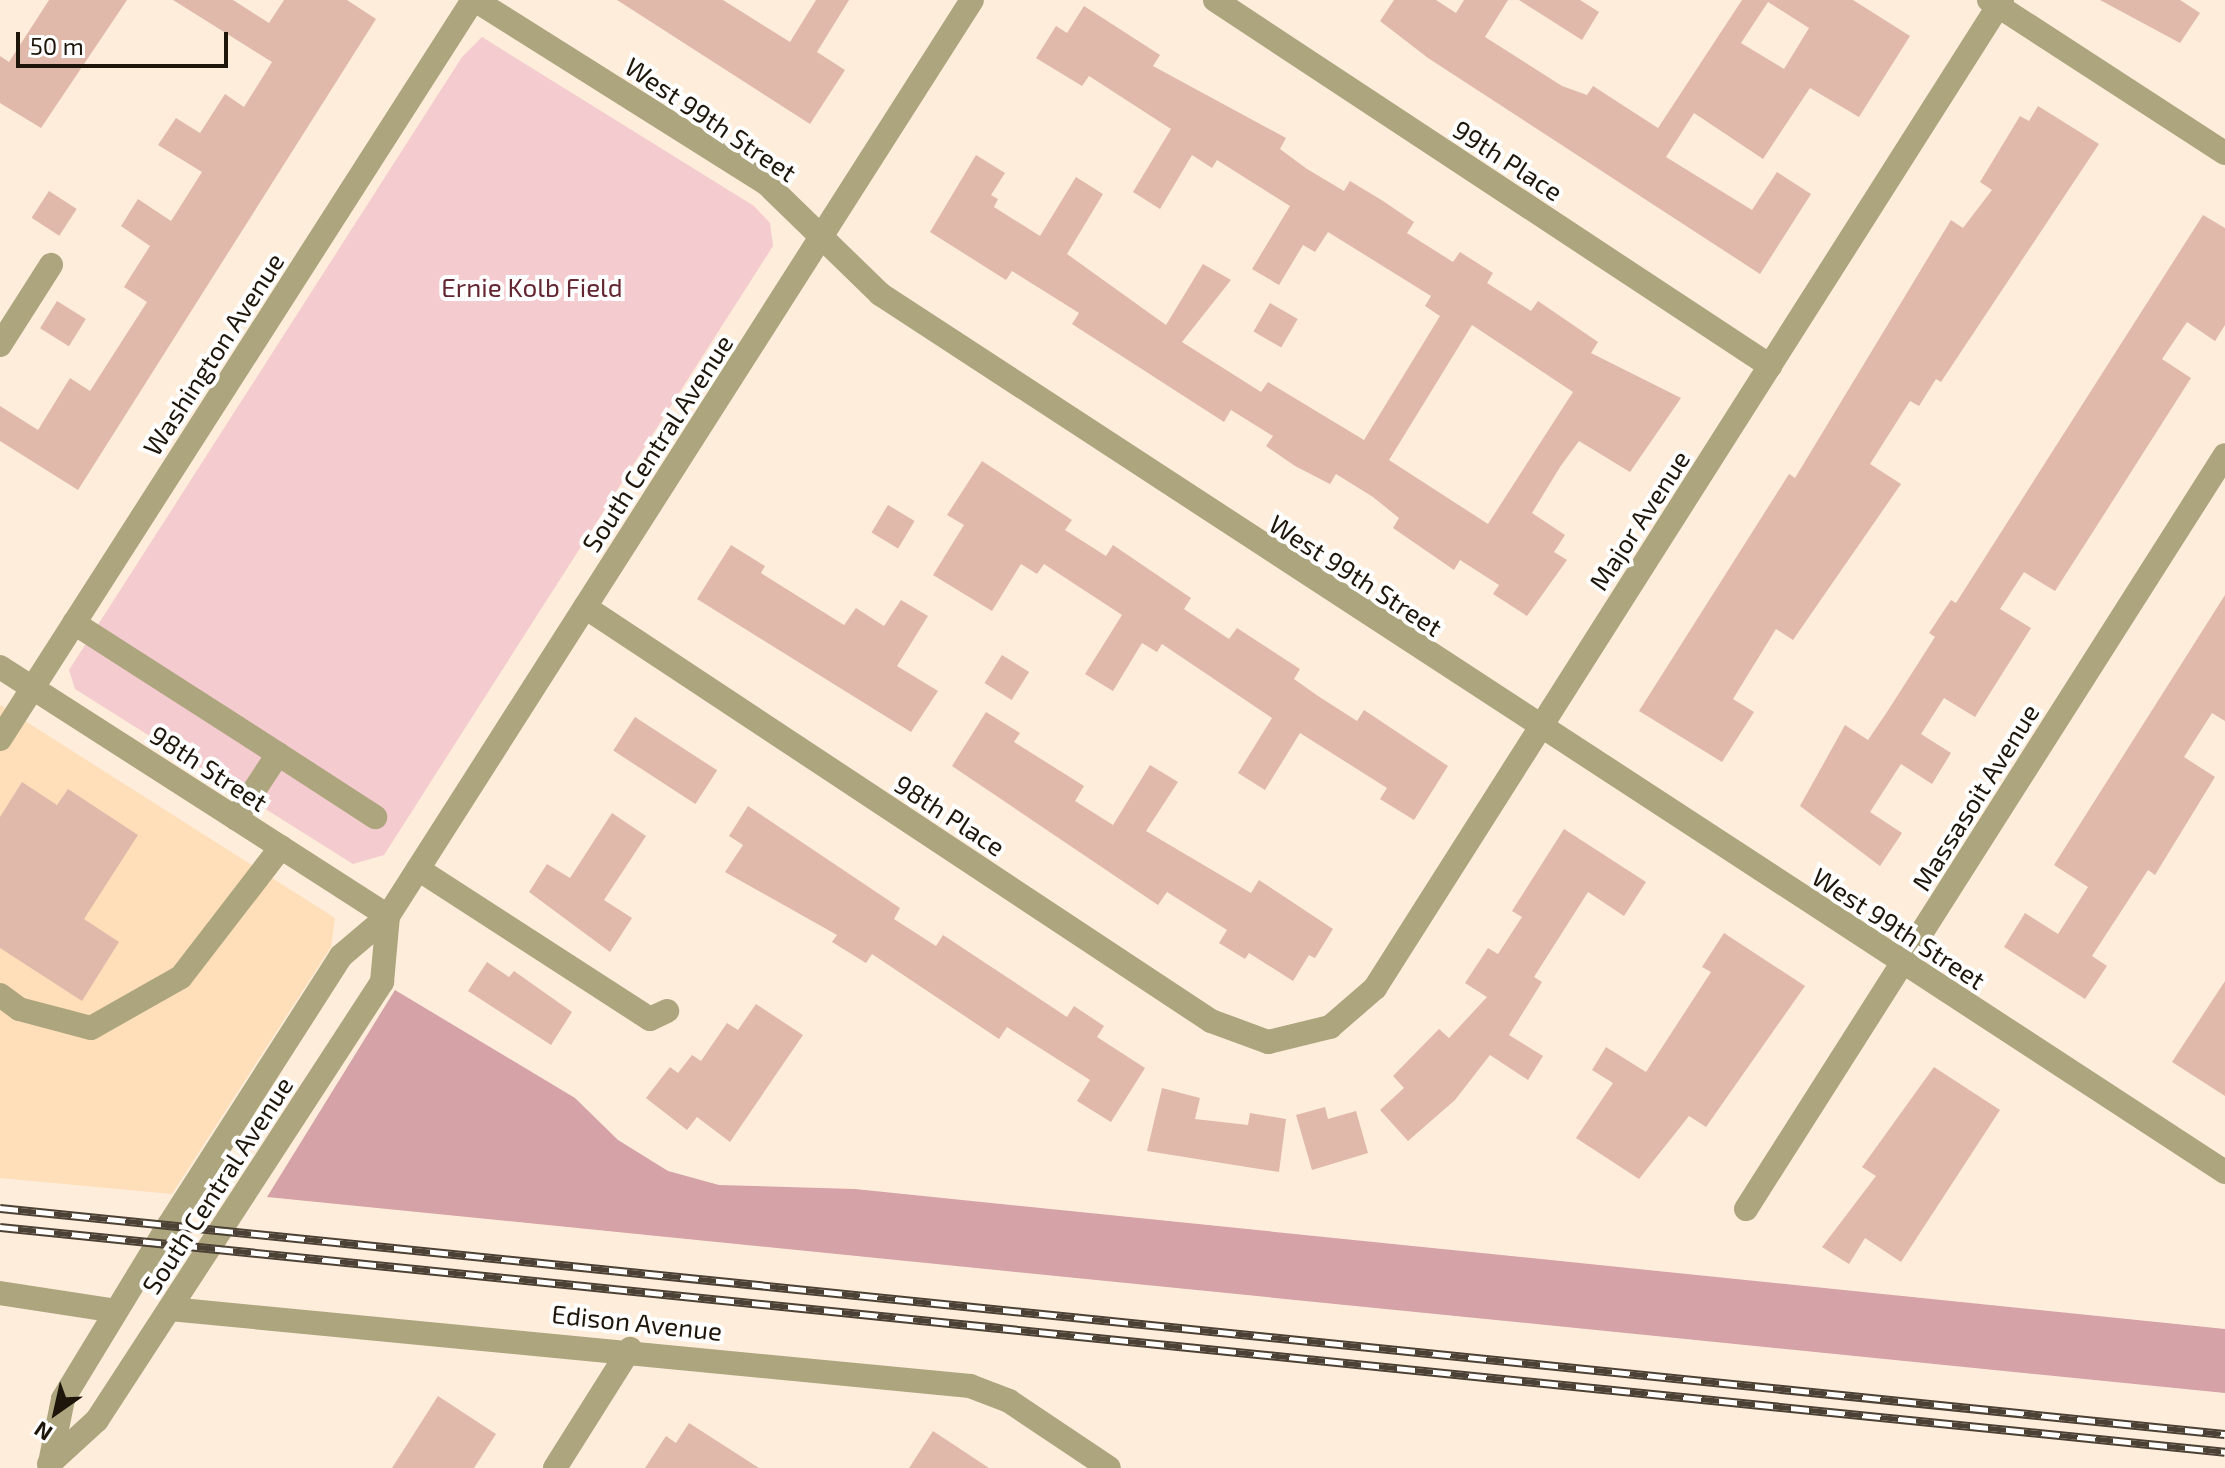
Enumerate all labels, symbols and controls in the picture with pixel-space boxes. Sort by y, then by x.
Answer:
scale bar [20,16,232,66]
text: 50 m [30,31,84,60]
street label: West 99th Street [619,50,803,188]
street label: 99th Place [1447,113,1569,207]
street label: Washington Avenue [136,247,290,461]
park label: Ernie Kolb Field [441,271,623,303]
street label: South Central Avenue [575,328,739,558]
street label: Major Avenue [1582,444,1696,596]
street label: West 99th Street [1264,507,1448,643]
street label: Massasoit Avenue [1905,698,2045,896]
street label: 98th Street [144,719,274,817]
street label: 98th Place [889,768,1011,862]
street label: West 99th Street [1807,860,1991,996]
street label: South Central Avenue [135,1070,299,1300]
street label: Edison Avenue [550,1298,724,1346]
north arrow [16,1372,96,1452]
text: N [29,1417,56,1447]

